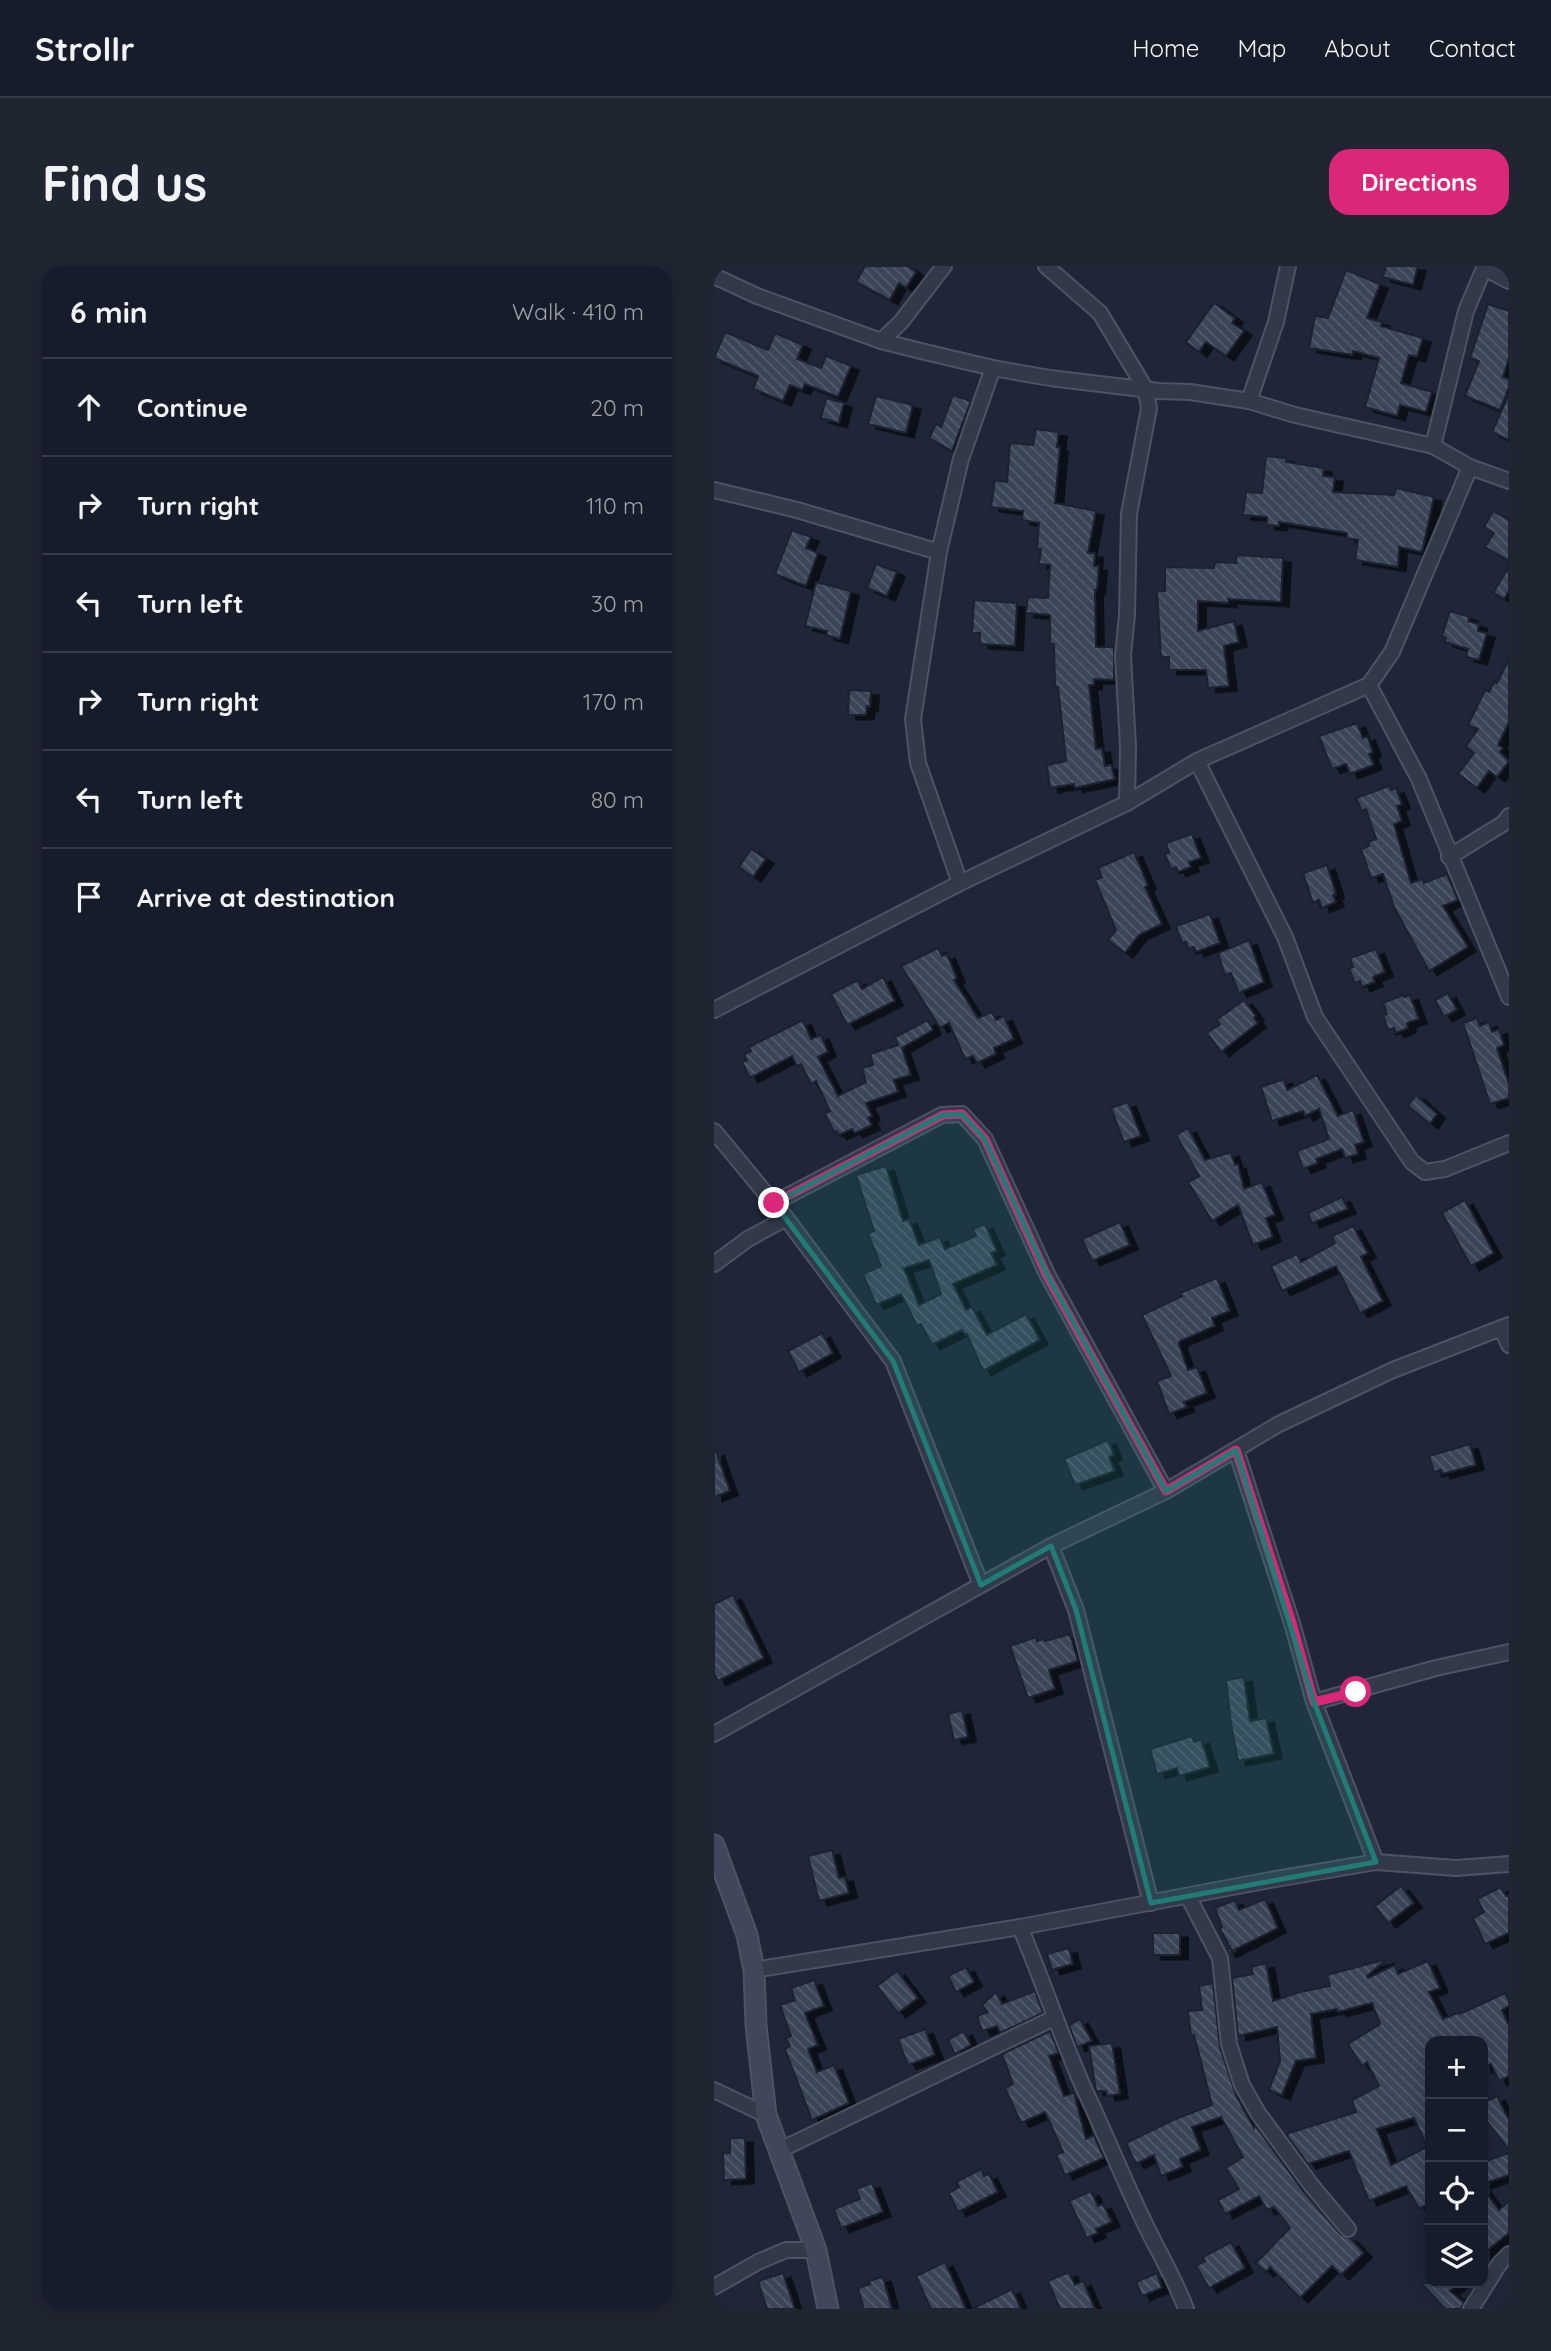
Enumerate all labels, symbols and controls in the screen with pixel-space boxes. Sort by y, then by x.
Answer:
text: Strollr [35,28,135,69]
text: Home [1132,33,1199,63]
text: Map [1237,33,1286,63]
text: About [1324,33,1391,63]
text: Contact [1429,33,1516,63]
button: Directions [1329,149,1509,215]
text: Find us [42,152,207,213]
text: 6 min [70,293,148,331]
text: Walk · 410 m [512,297,644,326]
icon: ahead [70,388,108,426]
text: Continue [137,391,248,424]
text: 20 m [590,393,644,422]
icon: right [70,486,108,524]
text: Turn right [137,489,259,522]
text: 110 m [586,491,644,520]
icon: left [70,584,108,622]
text: Turn left [137,587,244,620]
text: 30 m [591,589,644,618]
icon: right [70,682,108,720]
text: Turn right [137,685,259,718]
text: 170 m [583,687,644,716]
icon: left [70,780,108,818]
text: Turn left [137,783,244,816]
text: 80 m [591,785,644,814]
icon: arrive [70,878,108,916]
text: Arrive at destination [137,881,395,914]
route end [758,1187,789,1218]
route start [1340,1676,1371,1707]
map controls [1425,2036,1488,2288]
button: + [1425,2036,1488,2099]
button: − [1425,2099,1488,2162]
button: locate [1425,2162,1488,2225]
button: layers [1425,2225,1488,2288]

